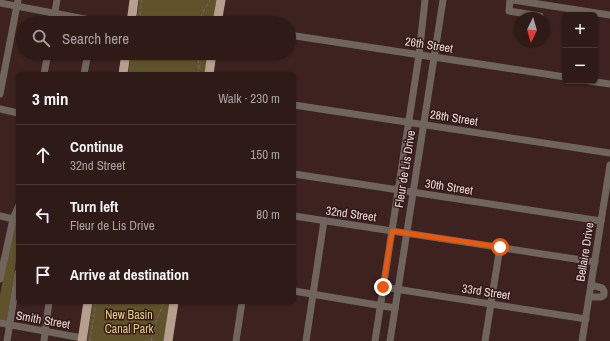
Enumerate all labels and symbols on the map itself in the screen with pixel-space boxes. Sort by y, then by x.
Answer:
north arrow [514,12,550,48]
street label: 26th Street [404,33,454,57]
street label: 28th Street [429,106,479,130]
street label: Fleur de Lis Drive [391,129,419,209]
street label: 30th Street [424,175,474,199]
street label: 32nd Street [325,203,378,225]
street label: Bellaire Drive [572,221,598,283]
route start [491,238,509,256]
route end [374,278,392,296]
street label: 33rd Street [461,280,512,304]
street label: Smith Street [15,307,72,333]
park label: New Basin Canal Park [105,307,153,337]

